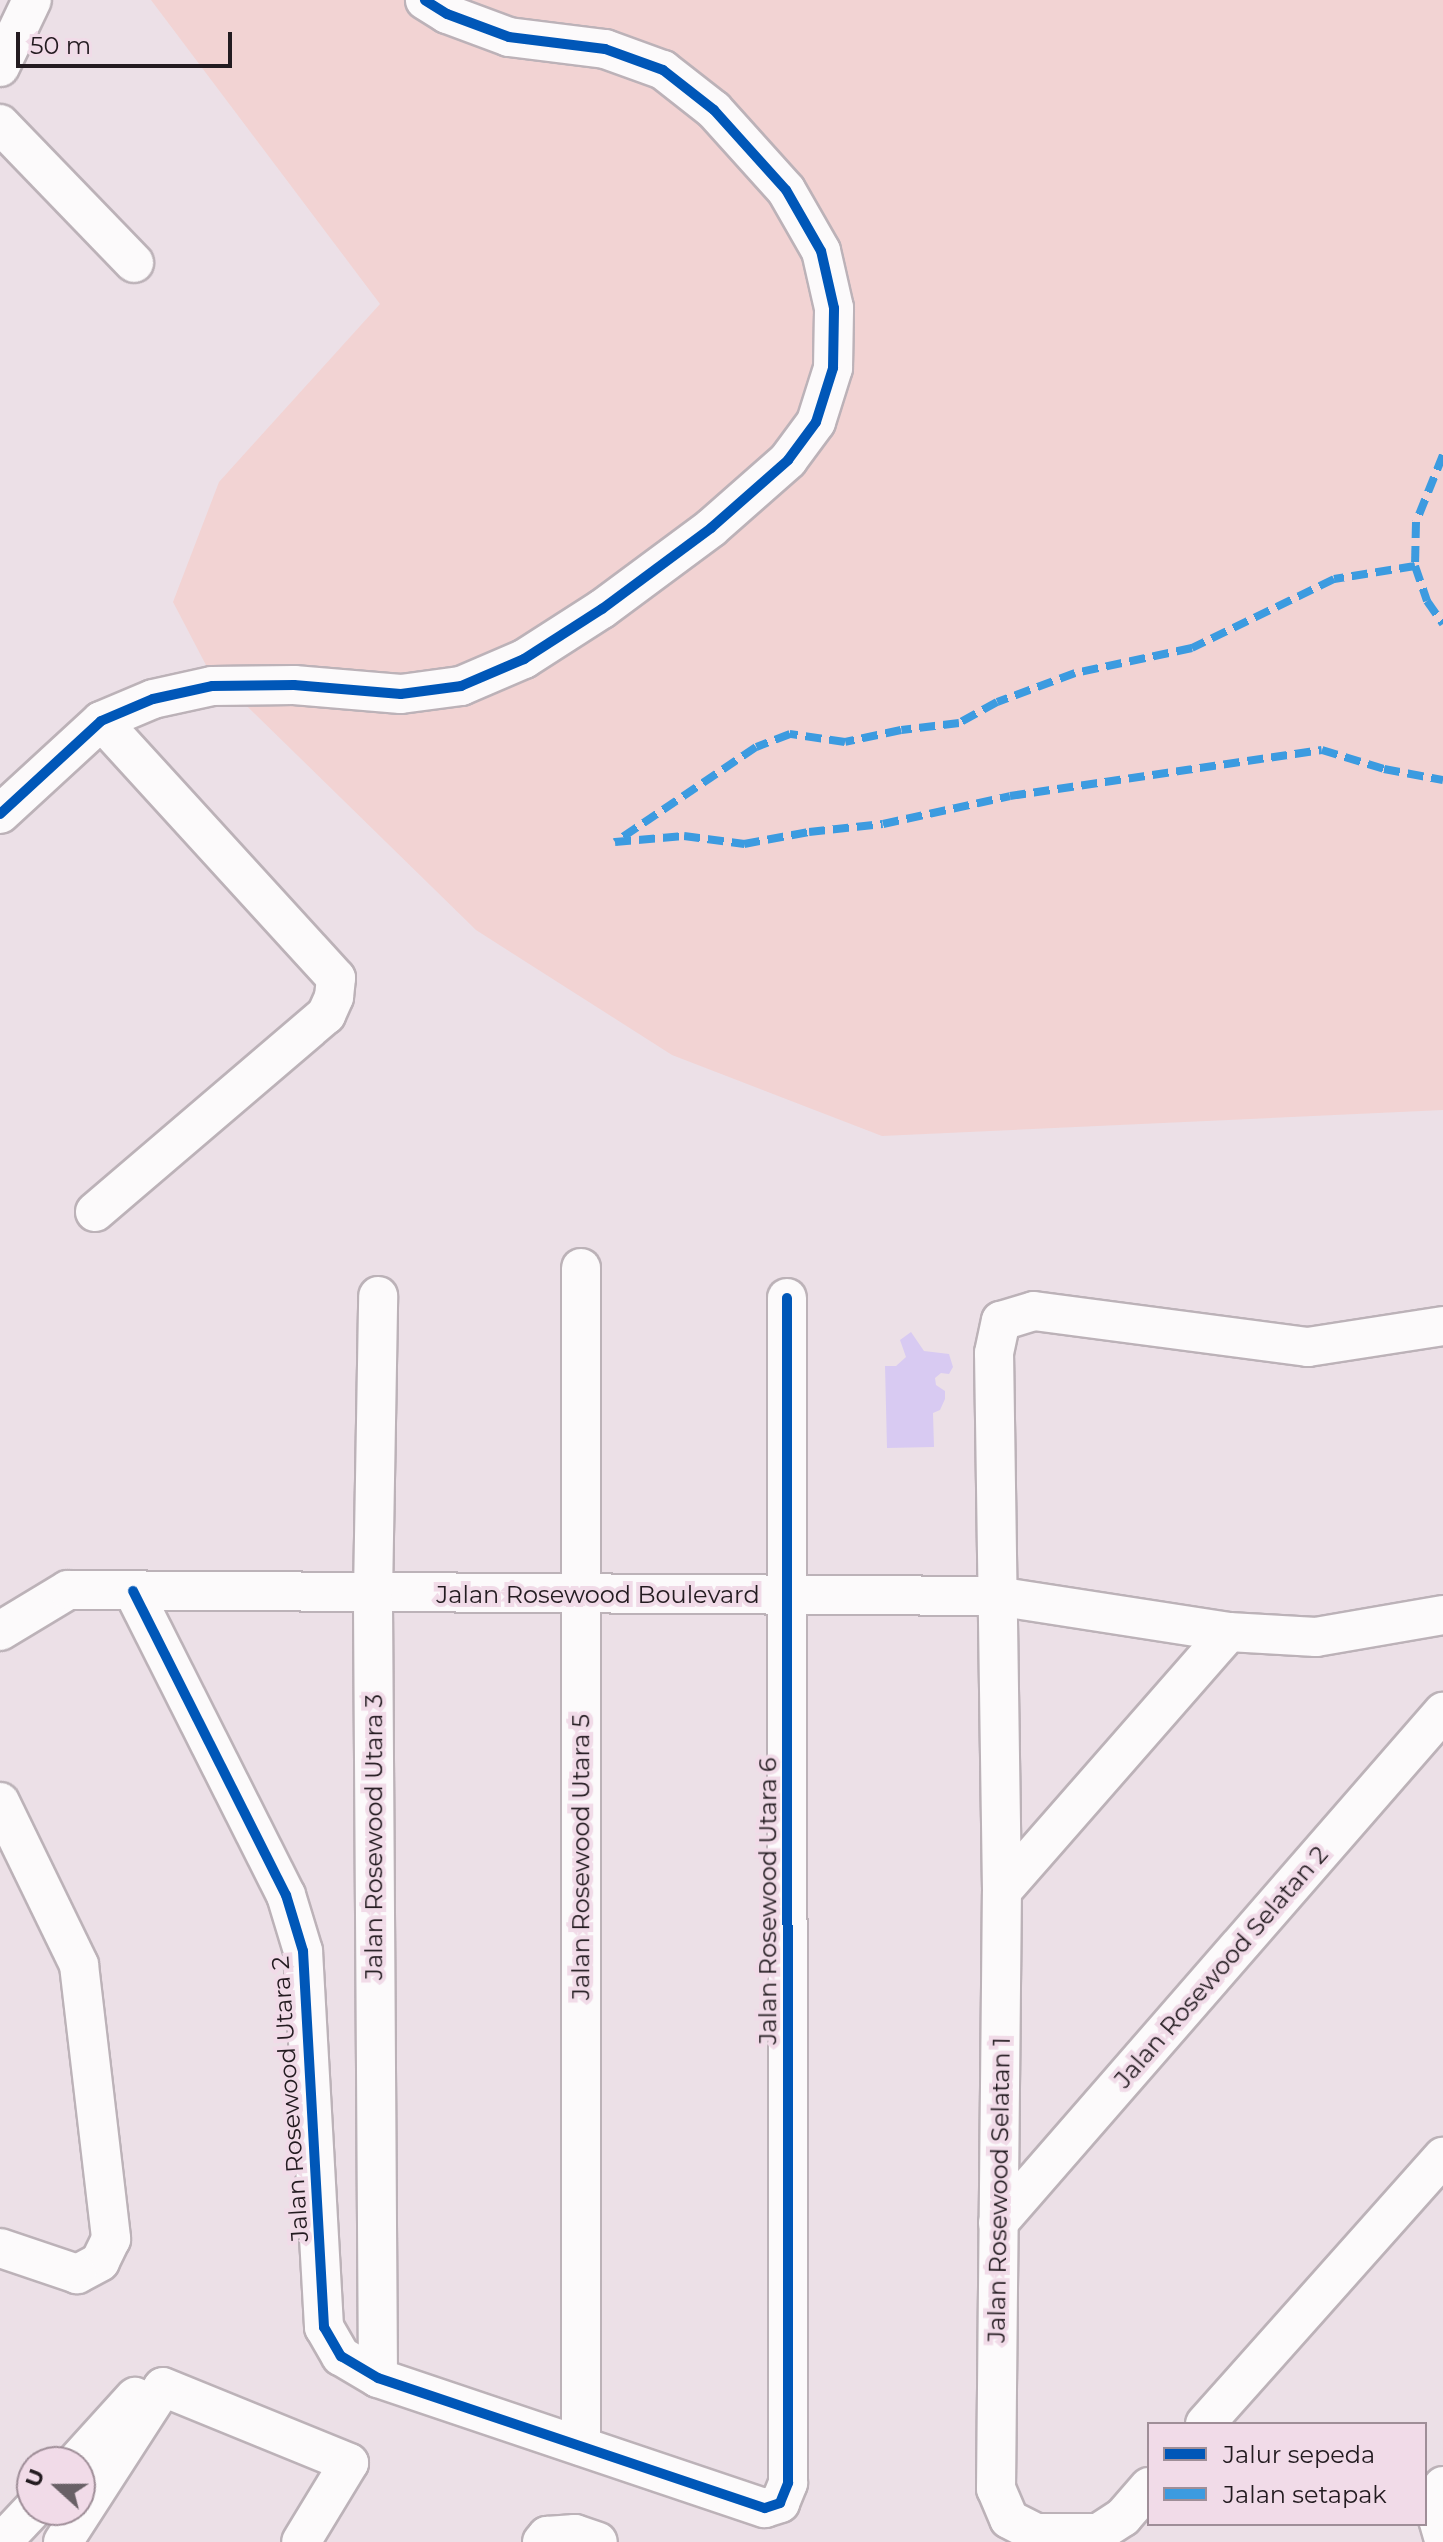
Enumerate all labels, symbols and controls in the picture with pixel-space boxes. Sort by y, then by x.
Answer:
scale bar [20,16,236,66]
text: 50 m [30,31,91,60]
street label: Jalan Rosewood Boulevard [436,1581,760,1609]
street label: Jalan Rosewood Utara 3 [360,1694,388,1980]
street label: Jalan Rosewood Utara 5 [567,1714,595,2000]
street label: Jalan Rosewood Utara 6 [754,1757,782,2045]
street label: Jalan Rosewood Selatan 2 [1108,1840,1334,2094]
street label: Jalan Rosewood Utara 2 [266,1955,314,2243]
street label: Jalan Rosewood Selatan 1 [982,2037,1016,2343]
legend [1147,2422,1427,2526]
text: Jalur sepeda [1223,2440,1375,2469]
north arrow [16,2446,96,2526]
text: U [19,2465,51,2491]
text: Jalan setapak [1223,2480,1387,2509]

